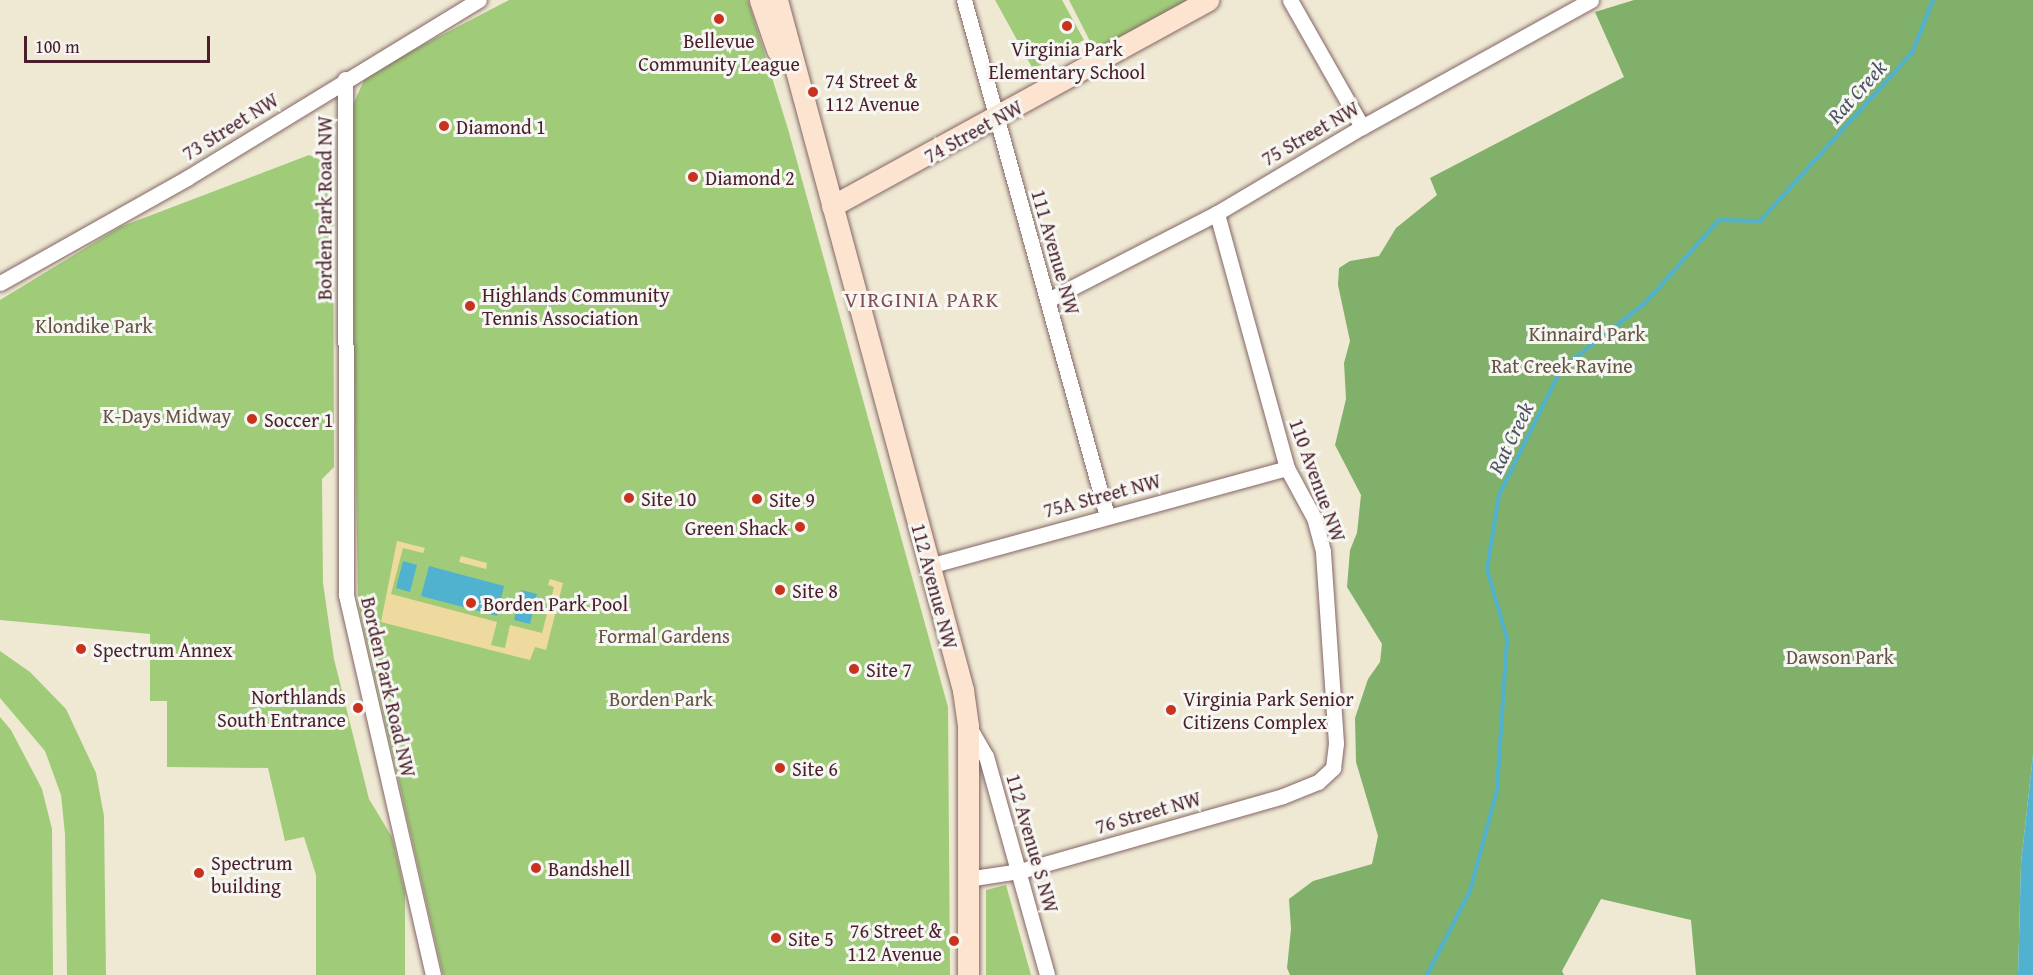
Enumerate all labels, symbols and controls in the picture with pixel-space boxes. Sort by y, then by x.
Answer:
marker: Bellevue Community League [712,12,726,26]
marker: Virginia Park Elementary School [1060,19,1074,33]
scale bar [27,24,213,62]
place label: Bellevue Community League [638,28,800,75]
text: 100 m [35,33,80,60]
place label: Virginia Park Elementary School [989,36,1145,83]
water label: Rat Creek [1822,55,1892,129]
place label: 74 Street & 112 Avenue [825,68,920,115]
marker: 74 Street & 112 Avenue [806,85,820,99]
street label: 73 Street NW [178,87,282,165]
street label: 74 Street NW [920,94,1026,168]
street label: 75 Street NW [1257,95,1363,171]
place label: Diamond 1 [456,114,546,138]
street label: Borden Park Road NW [312,116,336,300]
marker: Diamond 1 [437,119,451,133]
place label: Diamond 2 [705,165,795,189]
marker: Diamond 2 [686,170,700,184]
street label: 111 Avenue NW [1027,187,1085,317]
place label: Highlands Community Tennis Association [482,282,670,329]
district label: VIRGINIA PARK [844,287,1000,313]
marker: Highlands Community Tennis Association [463,299,477,313]
park label: Klondike Park [35,313,153,337]
park label: Kinnaird Park [1529,321,1645,345]
park label: Rat Creek Ravine [1491,353,1633,377]
water label: Rat Creek [1483,398,1539,478]
park label: K-Days Midway [103,403,231,427]
place label: Soccer 1 [264,407,333,431]
marker: Soccer 1 [245,412,259,426]
street label: 110 Avenue NW [1285,415,1351,545]
street label: 75A Street NW [1041,468,1163,522]
place label: Site 10 [641,486,696,510]
place label: Site 9 [769,487,815,511]
marker: Site 10 [622,491,636,505]
marker: Site 9 [750,492,764,506]
place label: Green Shack [685,515,788,539]
marker: Green Shack [793,520,807,534]
street label: 112 Avenue NW [907,520,963,652]
place label: Site 8 [792,578,838,602]
marker: Site 8 [773,583,787,597]
place label: Borden Park Pool [483,591,628,615]
street label: Borden Park Road NW [357,594,421,780]
marker: Borden Park Pool [464,596,478,610]
park label: Formal Gardens [598,623,730,647]
place label: Spectrum Annex [93,637,233,661]
marker: Spectrum Annex [74,642,88,656]
park label: Dawson Park [1786,644,1894,668]
place label: Site 7 [866,657,912,681]
marker: Site 7 [847,662,861,676]
place label: Northlands South Entrance [217,684,346,731]
park label: Borden Park [609,686,713,710]
place label: Virginia Park Senior Citizens Complex [1183,686,1354,733]
marker: Northlands South Entrance [351,701,365,715]
marker: Virginia Park Senior Citizens Complex [1164,703,1178,717]
place label: Site 6 [792,756,838,780]
marker: Site 6 [773,761,787,775]
street label: 112 Avenue S NW [1002,771,1064,915]
street label: 76 Street NW [1092,785,1204,839]
place label: Spectrum building [211,850,292,897]
place label: Bandshell [548,856,630,880]
marker: Bandshell [529,861,543,875]
marker: Spectrum building [192,866,206,880]
place label: 76 Street & 112 Avenue [847,918,942,965]
place label: Site 5 [788,926,834,950]
marker: Site 5 [769,931,783,945]
marker: 76 Street & 112 Avenue [947,934,961,948]

